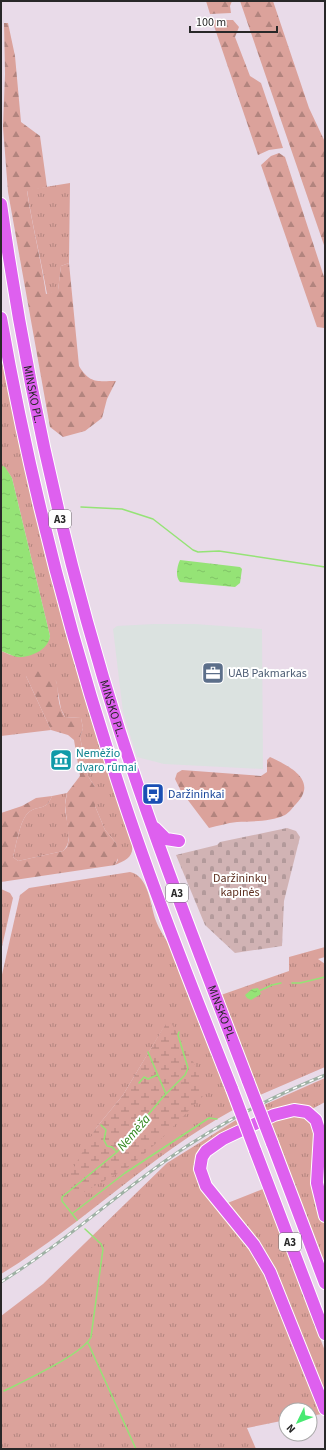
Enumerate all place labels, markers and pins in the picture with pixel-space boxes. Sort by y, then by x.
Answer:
office icon: UAB Pakmarkas [200,660,226,686]
place label: UAB Pakmarkas [228,665,307,682]
place label: Nemėžio dvaro rūmai [76,745,137,776]
museum icon: Nemėžio dvaro rūmai [48,747,74,773]
bus stop icon: Daržininkai [140,781,166,807]
place label: Daržininkai [168,786,225,803]

